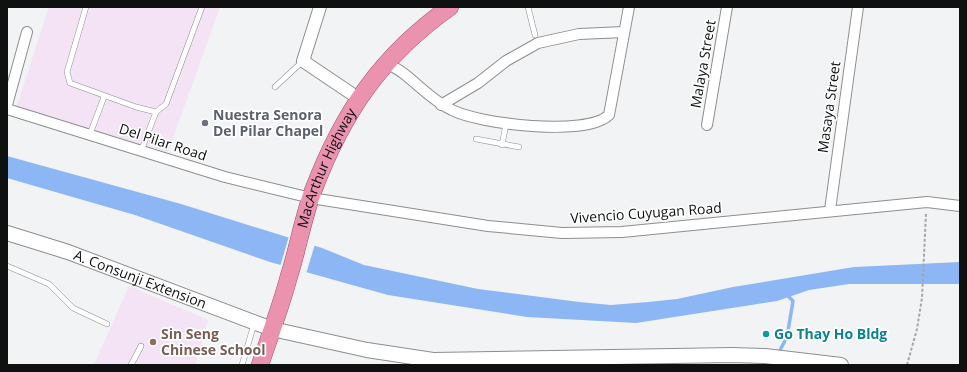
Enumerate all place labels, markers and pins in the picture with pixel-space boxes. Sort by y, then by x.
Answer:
place label: Nuestra Senora Del Pilar Chapel [213,105,323,140]
marker: Nuestra Senora Del Pilar Chapel [200,118,210,128]
place label: Sin Seng Chinese School [161,324,265,359]
place label: Go Thay Ho Bldg [774,324,887,343]
marker: Go Thay Ho Bldg [761,329,771,339]
marker: Sin Seng Chinese School [148,337,158,347]

